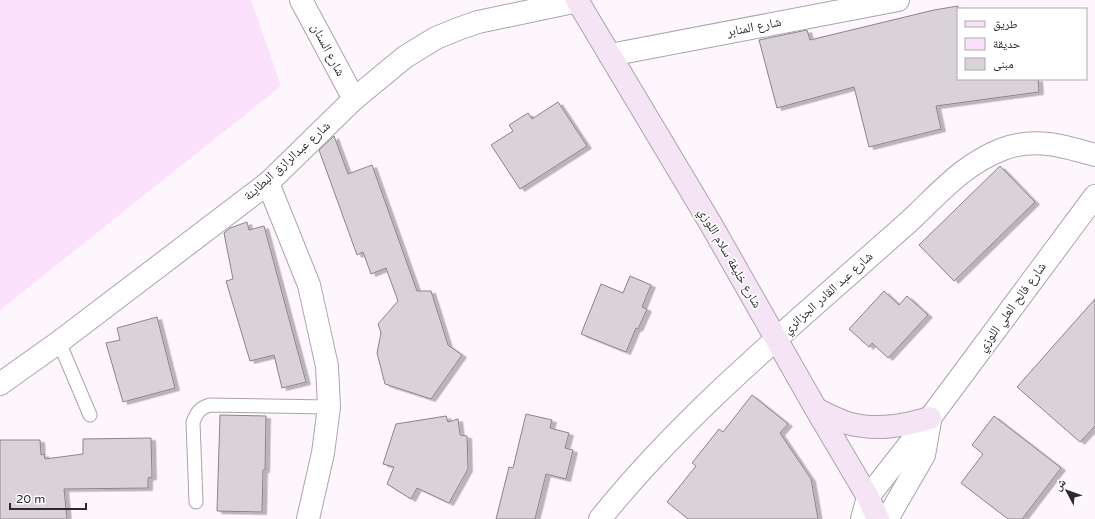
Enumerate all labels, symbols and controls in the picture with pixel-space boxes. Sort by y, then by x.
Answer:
legend [957,8,1087,80]
street label: شارع المنابر [724,14,783,41]
text: طريق [993,17,1018,31]
street label: شارع السنان [307,21,349,80]
text: حديقة [993,37,1021,51]
text: مبنى [993,57,1014,71]
street label: شارع عبدالرازق البطاينة [240,118,334,205]
street label: شارع خليفة سلام اللوزي [693,205,765,312]
street label: شارع عبد القادر الجزائري [780,248,878,339]
street label: شارع فالح العلي اللوزي [974,259,1052,356]
north arrow [1047,471,1087,511]
text: ش [1051,476,1070,494]
scale bar [10,485,86,511]
text: 20 m [16,492,45,506]

